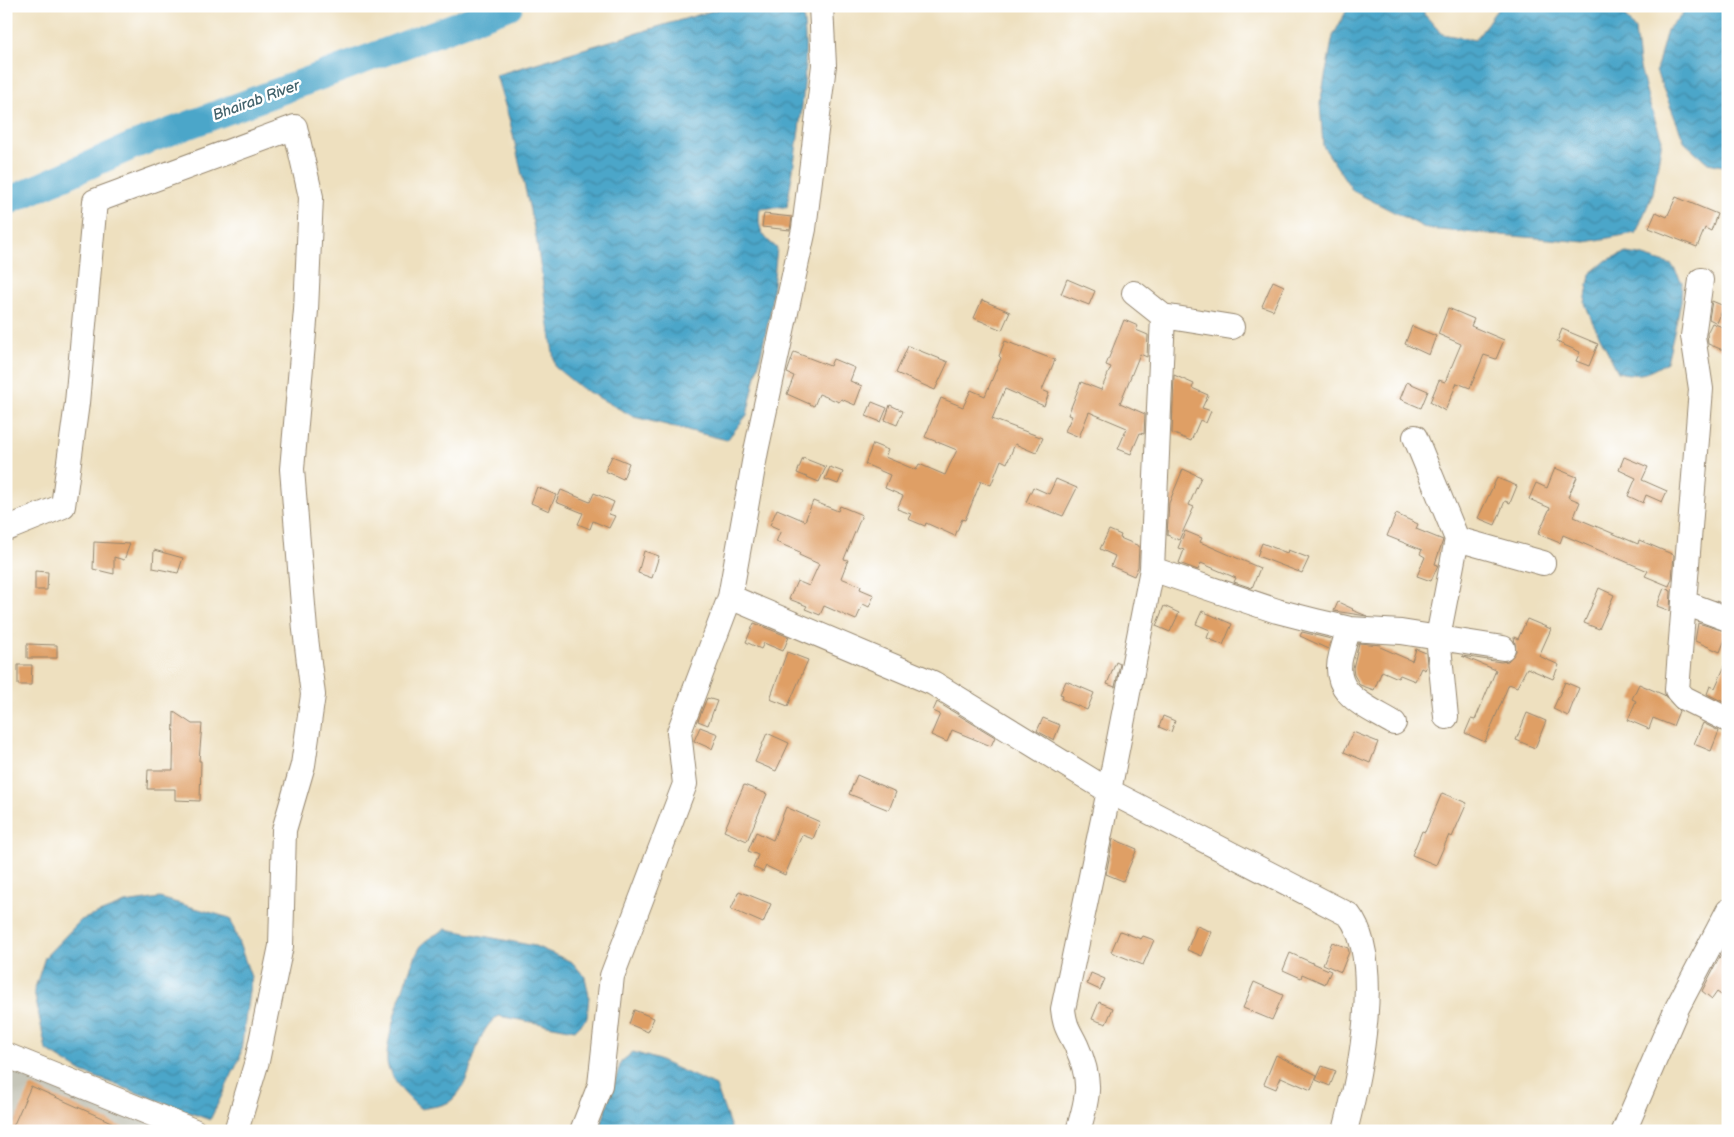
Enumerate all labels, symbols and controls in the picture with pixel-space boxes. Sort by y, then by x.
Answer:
water label: Bhairab River [210,75,304,125]

